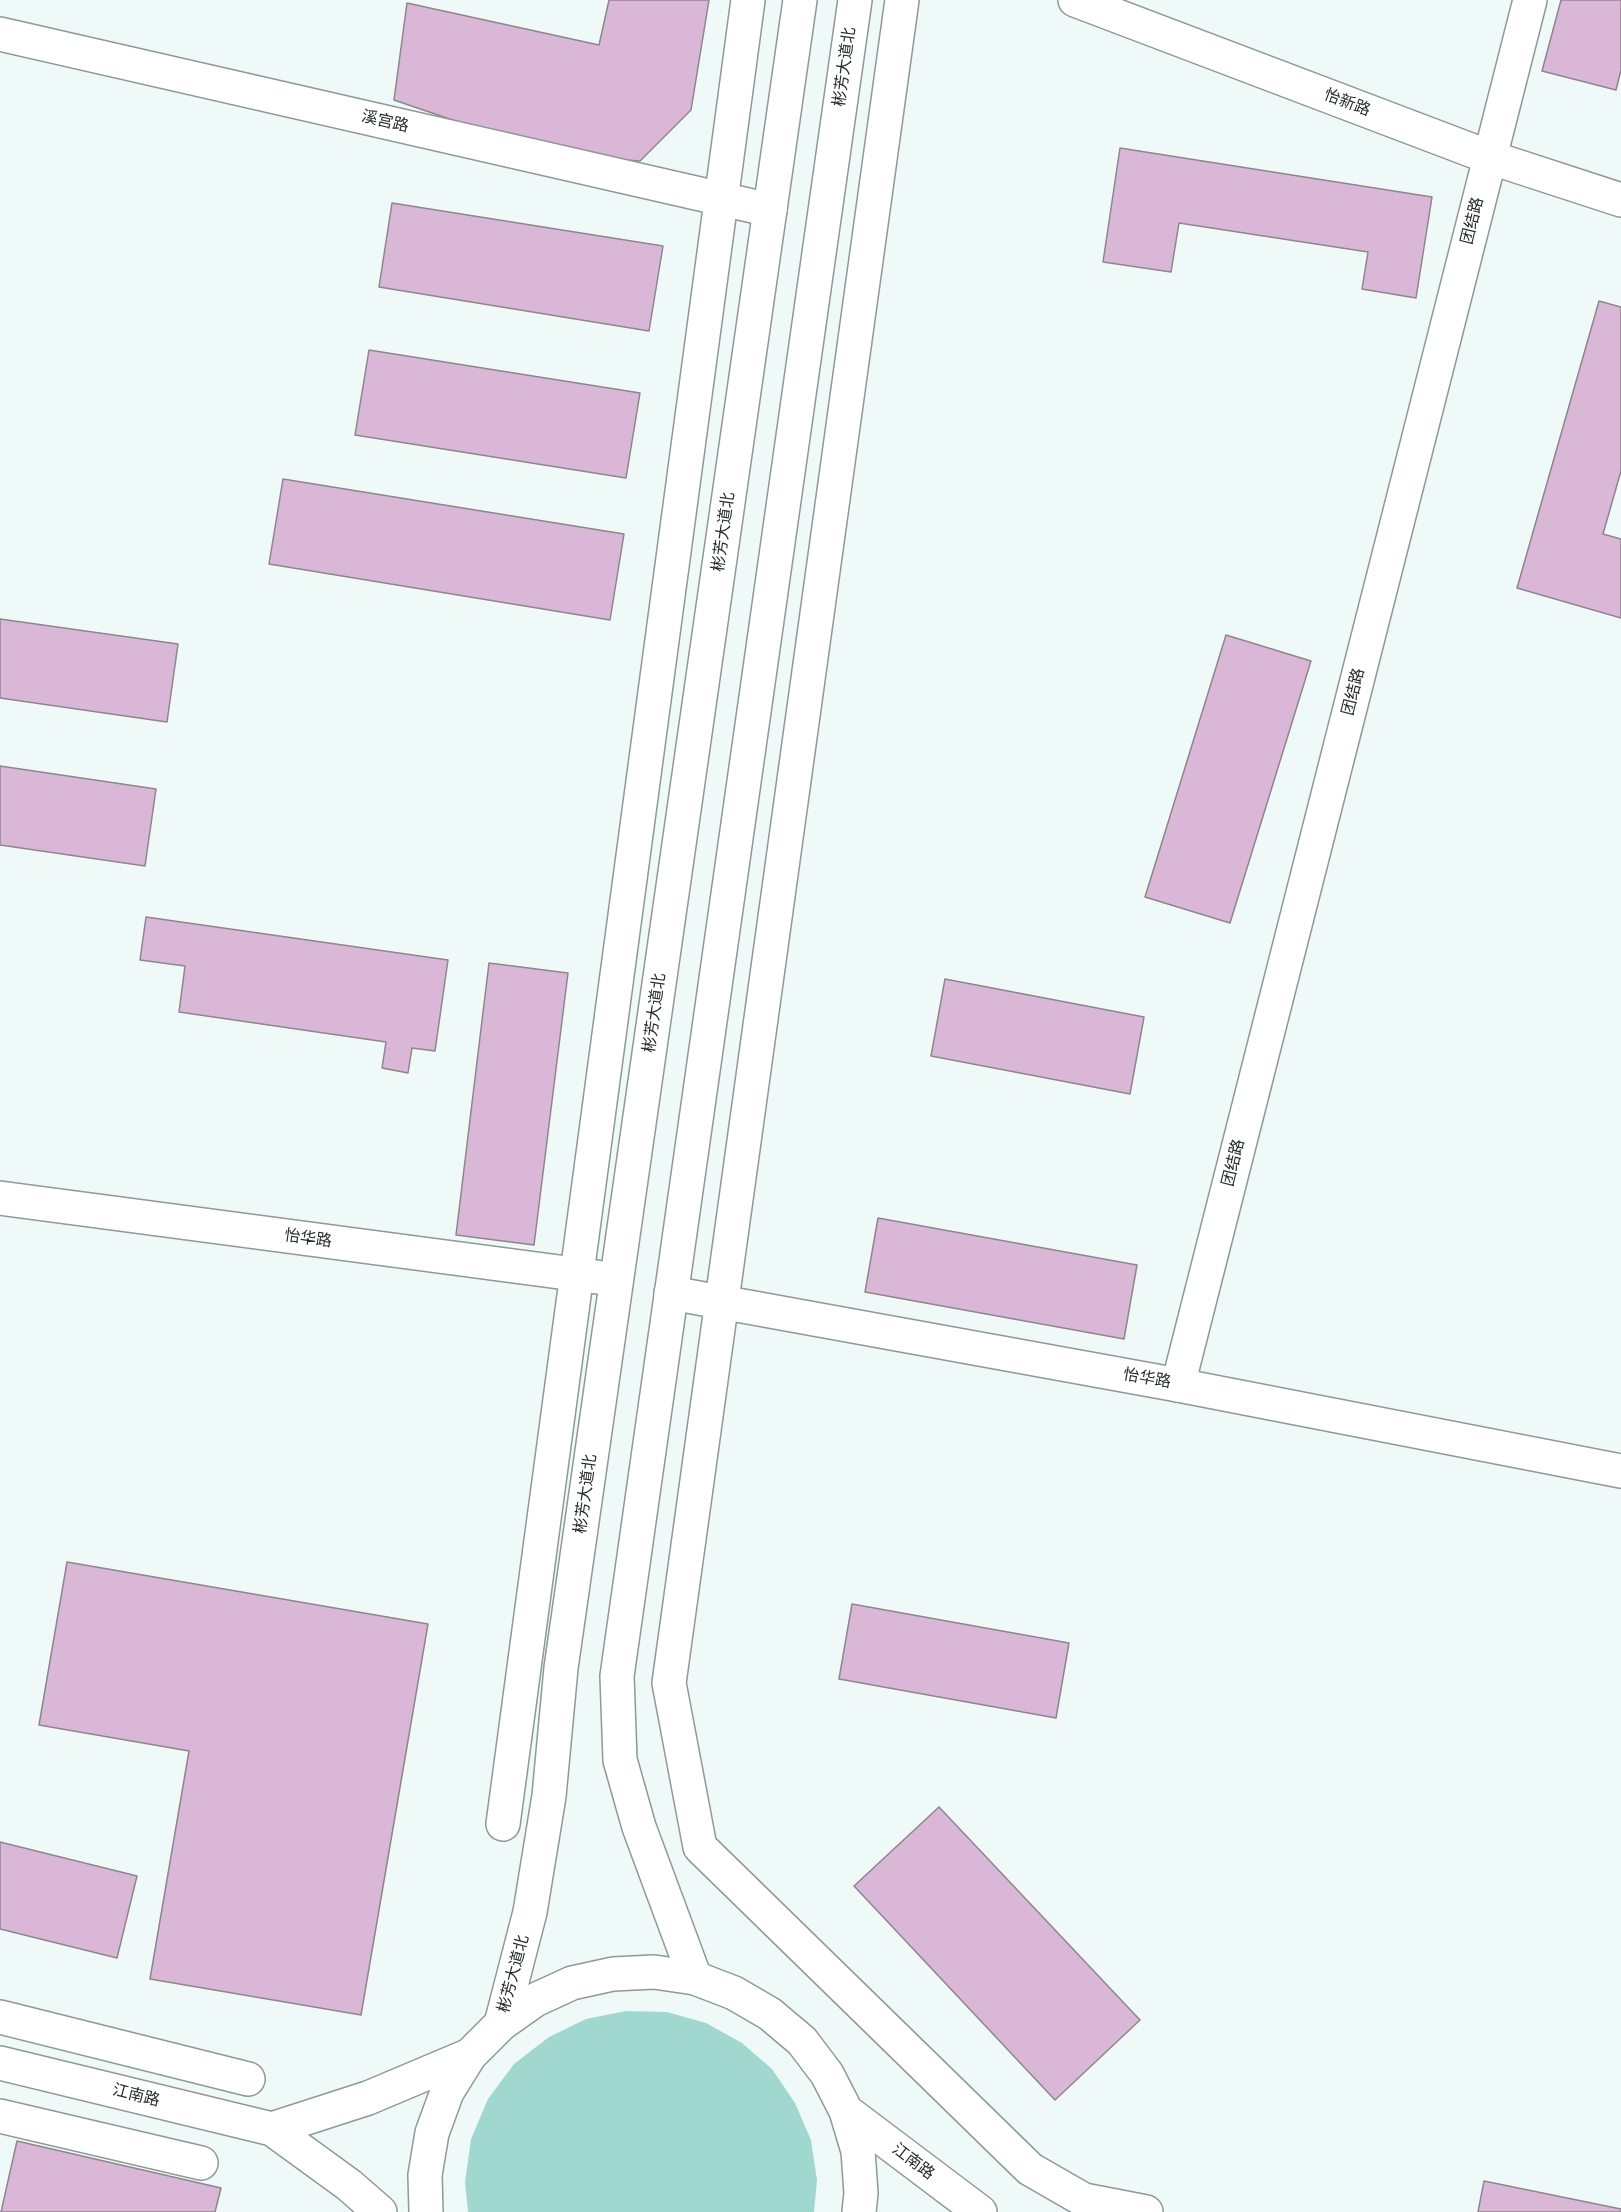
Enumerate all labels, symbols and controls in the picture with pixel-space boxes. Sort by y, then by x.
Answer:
street label: 彬芳大道北 [830,26,860,108]
street label: 怡新路 [1321,85,1373,121]
street label: 溪宫路 [359,107,411,137]
street label: 团结路 [1458,195,1488,247]
street label: 彬芳大道北 [709,491,739,573]
street label: 团结路 [1339,666,1369,718]
street label: 彬芳大道北 [640,972,670,1054]
street label: 团结路 [1219,1137,1249,1189]
street label: 怡华路 [283,1226,333,1252]
street label: 怡华路 [1122,1365,1172,1393]
street label: 彬芳大道北 [571,1453,601,1535]
street label: 彬芳大道北 [494,1933,534,2015]
street label: 江南路 [110,2081,162,2111]
street label: 江南路 [888,2140,938,2184]

